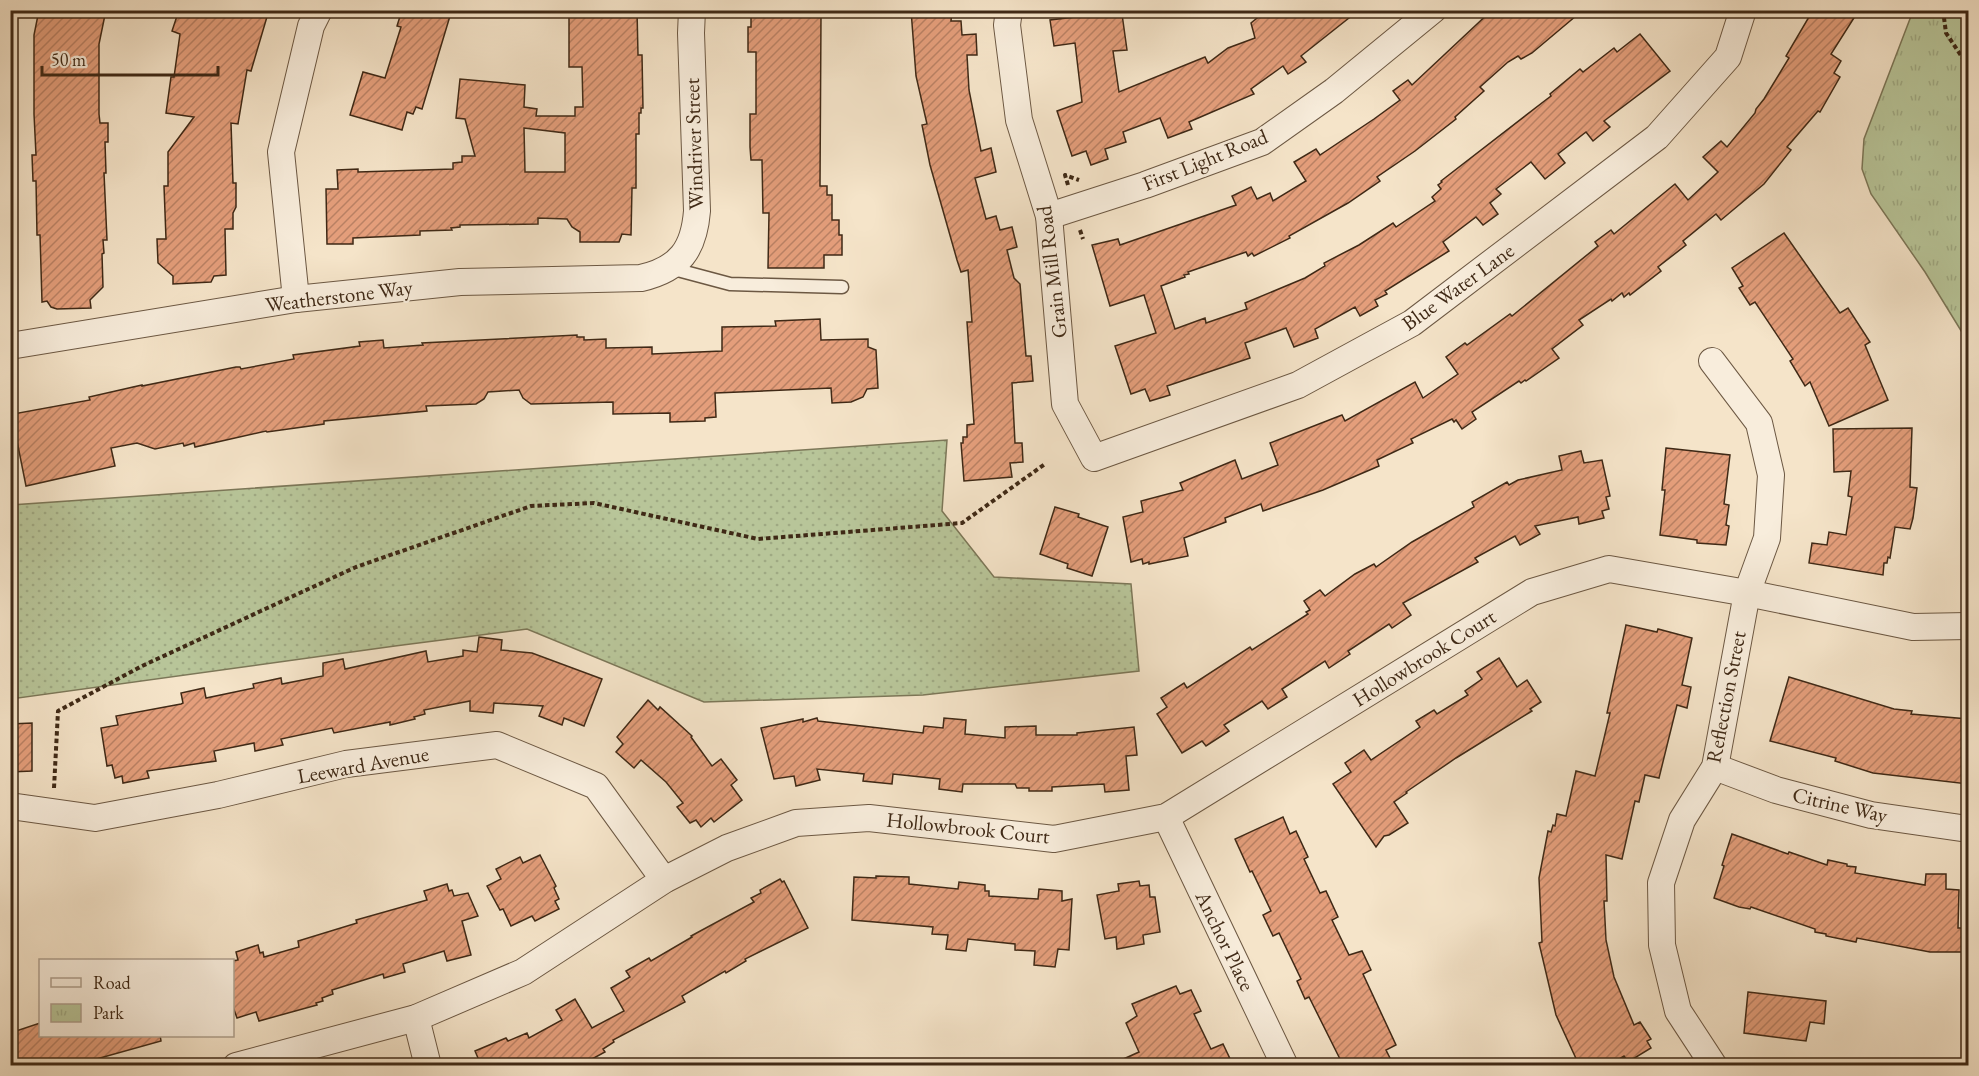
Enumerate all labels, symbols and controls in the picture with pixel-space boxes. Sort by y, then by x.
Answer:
scale bar [42,39,218,77]
text: 50 m [51,48,86,71]
street label: Windriver Street [678,77,709,210]
street label: First Light Road [1138,122,1272,197]
street label: Grain Mill Road [1030,204,1073,340]
street label: Blue Water Lane [1396,237,1519,336]
street label: Weatherstone Way [264,273,415,318]
street label: Hollowbrook Court [1347,602,1501,712]
street label: Reflection Street [1699,628,1752,765]
street label: Leeward Avenue [295,740,431,789]
street label: Citrine Way [1790,780,1891,829]
street label: Hollowbrook Court [885,806,1051,850]
street label: Anchor Place [1189,885,1261,995]
legend [39,959,234,1037]
text: Road [93,971,132,994]
text: Park [93,1001,124,1024]

